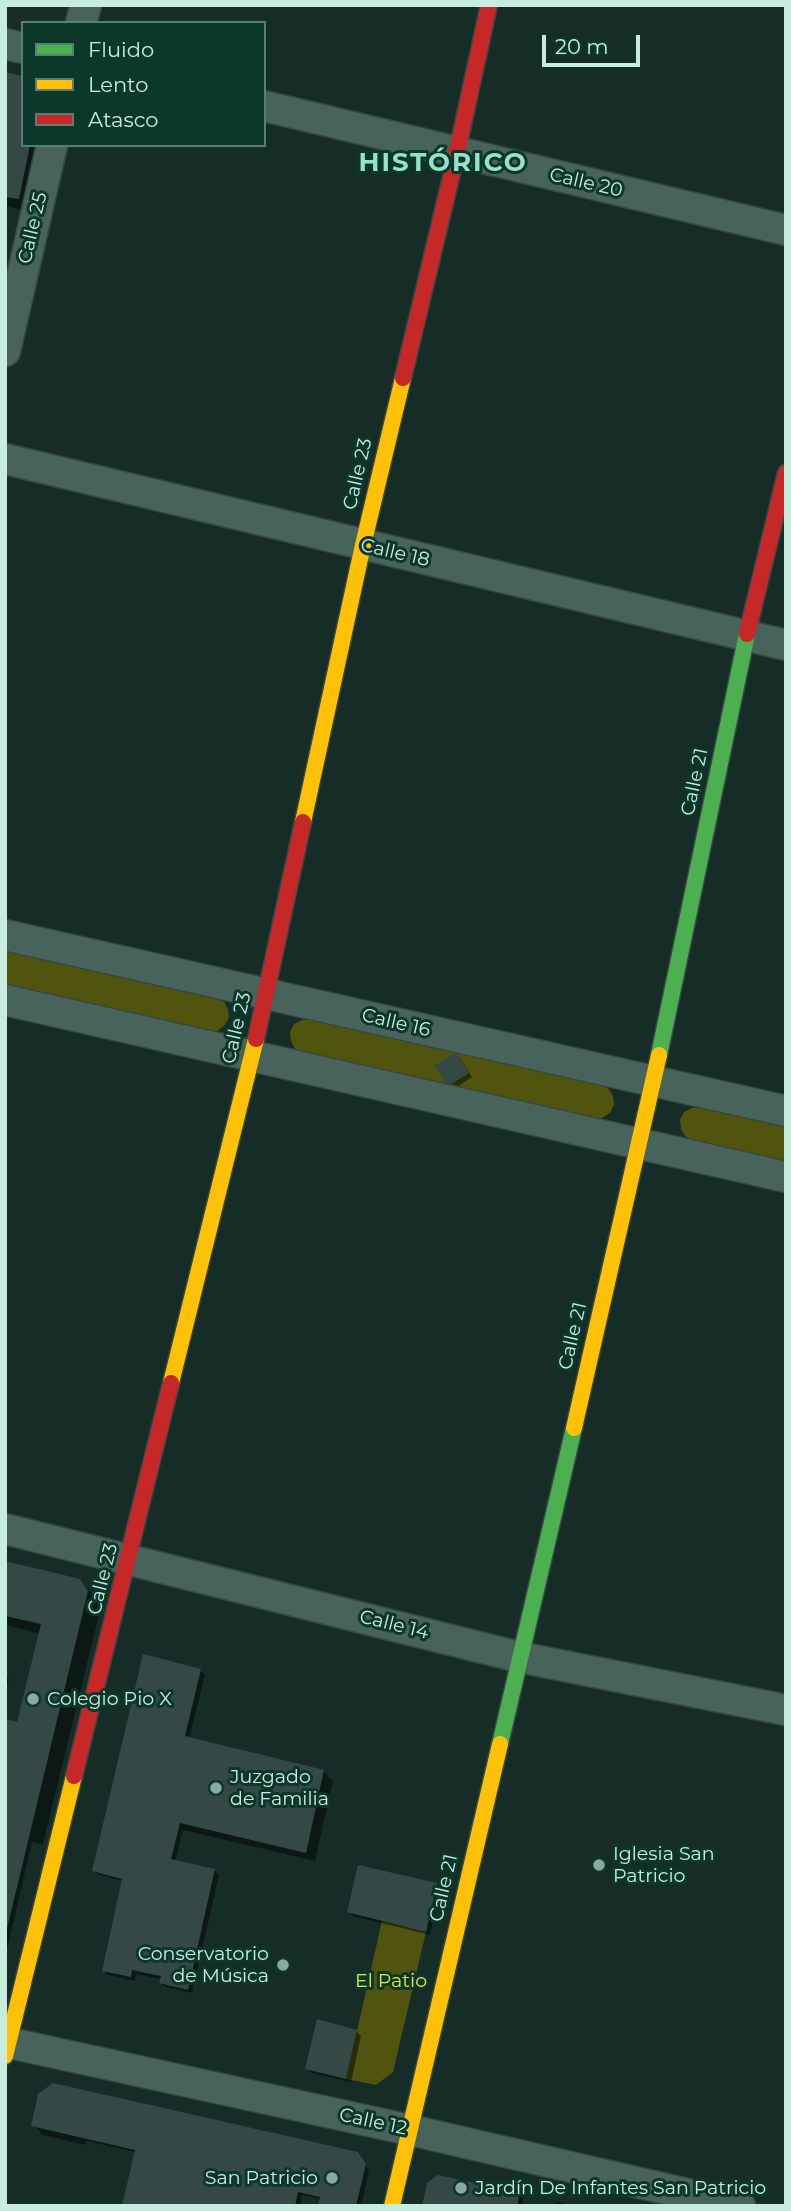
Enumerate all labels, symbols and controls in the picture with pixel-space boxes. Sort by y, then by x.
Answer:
legend [21,21,266,147]
scale bar [546,21,644,65]
text: 20 m [555,34,609,59]
text: Fluido [88,37,154,62]
text: Lento [88,72,148,97]
text: Atasco [88,107,159,132]
district label: HISTÓRICO [360,147,526,179]
street label: Calle 20 [547,164,625,202]
street label: Calle 25 [14,190,52,266]
street label: Calle 23 [339,436,377,512]
street label: Calle 18 [358,534,432,572]
street label: Calle 21 [677,746,713,818]
street label: Calle 23 [218,990,256,1066]
street label: Calle 16 [360,1004,432,1042]
street label: Calle 21 [554,1300,592,1372]
street label: Calle 23 [83,1541,123,1617]
street label: Calle 14 [357,1605,431,1645]
place label: Colegio Pio X [47,1688,172,1710]
marker: Colegio Pio X [25,1691,41,1707]
place label: Juzgado de Familia [230,1766,329,1810]
marker: Juzgado de Familia [208,1780,224,1796]
place label: Iglesia San Patricio [613,1843,715,1887]
street label: Calle 21 [425,1852,463,1924]
marker: Iglesia San Patricio [591,1857,607,1873]
place label: Conservatorio de Música [138,1943,269,1987]
marker: Conservatorio de Música [275,1957,291,1973]
park label: El Patio [355,1970,427,1992]
street label: Calle 12 [337,2104,409,2140]
place label: San Patricio [205,2167,318,2189]
marker: San Patricio [324,2170,340,2186]
place label: Jardín De Infantes San Patricio [475,2177,766,2199]
marker: Jardín De Infantes San Patricio [453,2180,469,2196]

